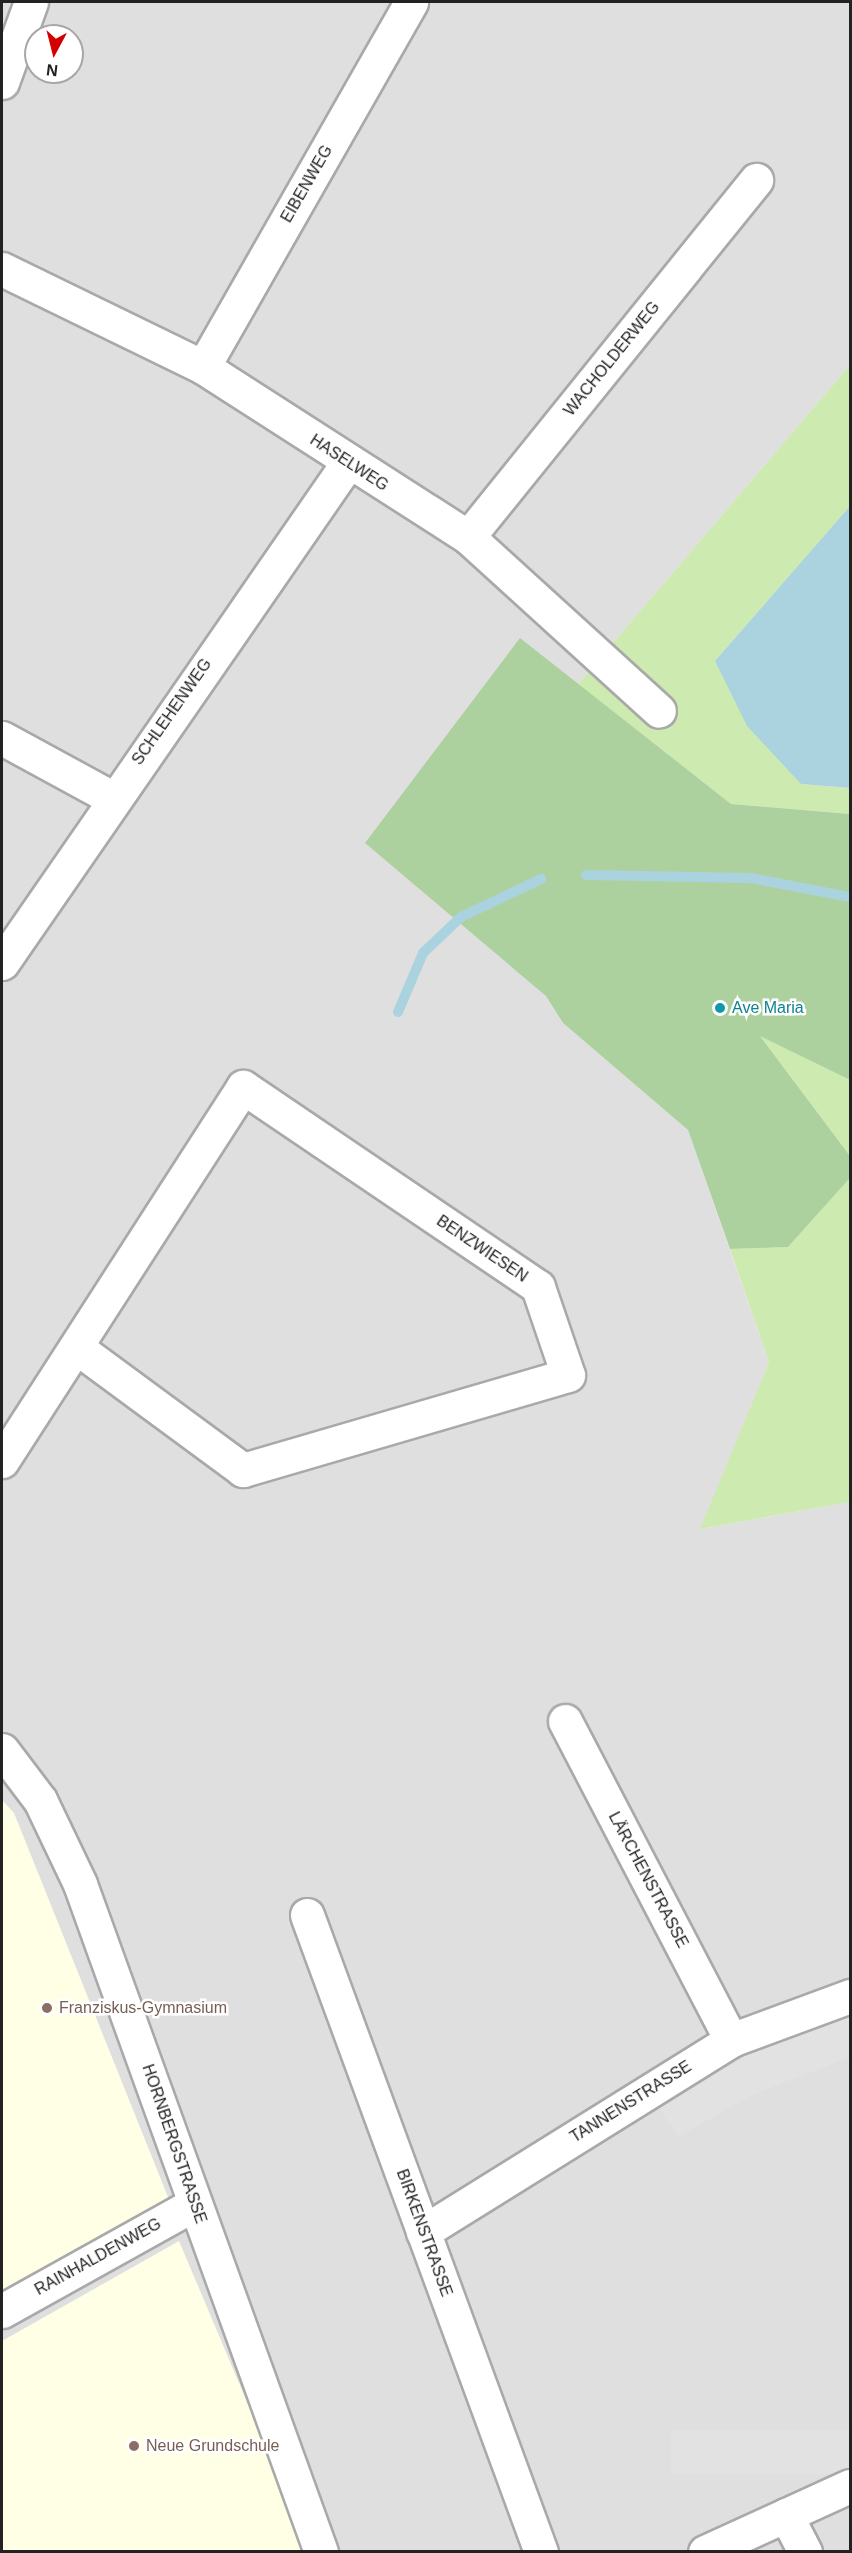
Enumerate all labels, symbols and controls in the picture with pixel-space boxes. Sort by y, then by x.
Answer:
north arrow [24,24,84,84]
text: N [45,61,59,80]
street label: EIBENWEG [277,142,337,226]
street label: WACHOLDERWEG [560,298,664,420]
street label: HASELWEG [306,431,392,495]
street label: SCHLEHENWEG [128,655,216,769]
place label: Ave Maria [732,998,804,1018]
marker: Ave Maria [713,1001,727,1015]
street label: BENZWIESEN [433,1211,531,1287]
street label: LÄRCHENSTRASSE [604,1809,692,1951]
place label: Franziskus-Gymnasium [59,1998,227,2018]
marker: Franziskus-Gymnasium [40,2001,54,2015]
street label: TANNENSTRASSE [567,2057,695,2147]
street label: HORNBERGSTRASSE [138,2062,210,2226]
street label: BIRKENSTRASSE [392,2167,456,2299]
street label: RAINHALDENWEG [32,2214,164,2300]
place label: Neue Grundschule [146,2436,279,2456]
marker: Neue Grundschule [127,2439,141,2453]

